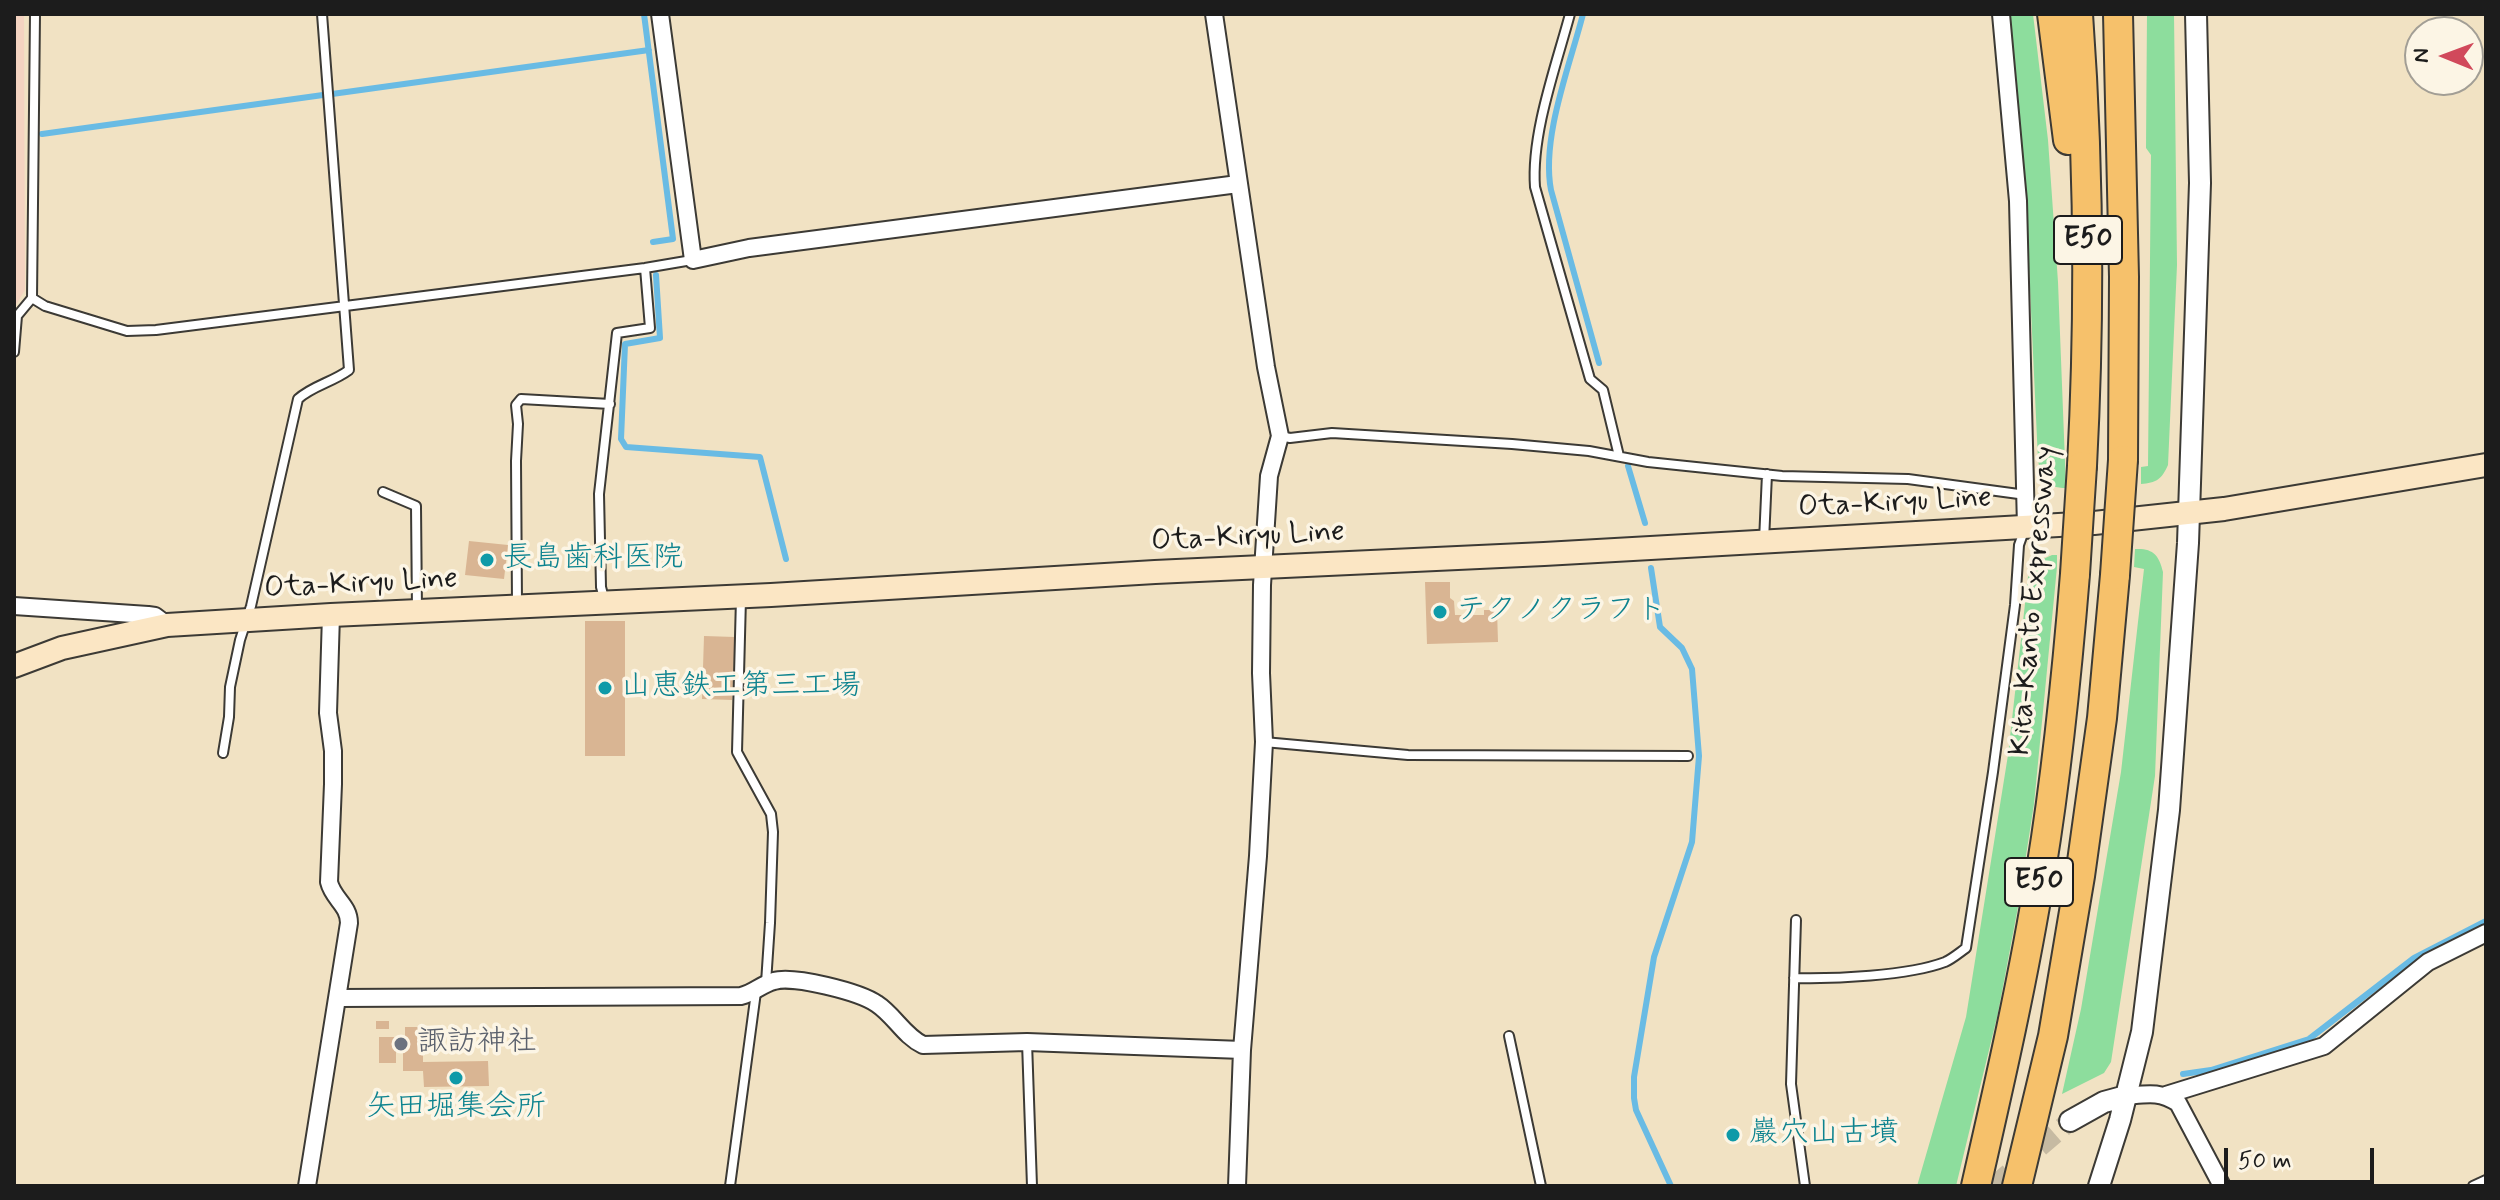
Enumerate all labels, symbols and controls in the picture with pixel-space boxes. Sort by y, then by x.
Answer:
north arrow [2404,16,2484,96]
text: N [2408,48,2436,63]
road number: E50 [2054,216,2122,264]
street label: Kita-Kanto Expressway [2004,445,2066,757]
street label: Ota-Kiryu Line [1797,481,1993,527]
street label: Ota-Kiryu Line [1150,515,1346,561]
place label: 長島歯科医院 [503,542,683,578]
marker: 長島歯科医院 [478,551,496,569]
street label: Ota-Kiryu Line [263,562,459,608]
place label: テクノクラフト [1456,594,1666,630]
marker: テクノクラフト [1431,603,1449,621]
place label: 山恵鉄工第三工場 [621,670,861,706]
marker: 山恵鉄工第三工場 [596,679,614,697]
road number: E50 [2005,858,2073,906]
place label: 諏訪神社 [417,1026,537,1062]
marker: 諏訪神社 [392,1035,410,1053]
marker: 矢田堀集会所 [447,1069,465,1087]
place label: 矢田堀集会所 [366,1091,546,1127]
place label: 巖穴山古墳 [1749,1117,1899,1153]
marker: 巖穴山古墳 [1724,1126,1742,1144]
scale bar [2228,1132,2378,1182]
text: 50 m [2238,1146,2292,1177]

